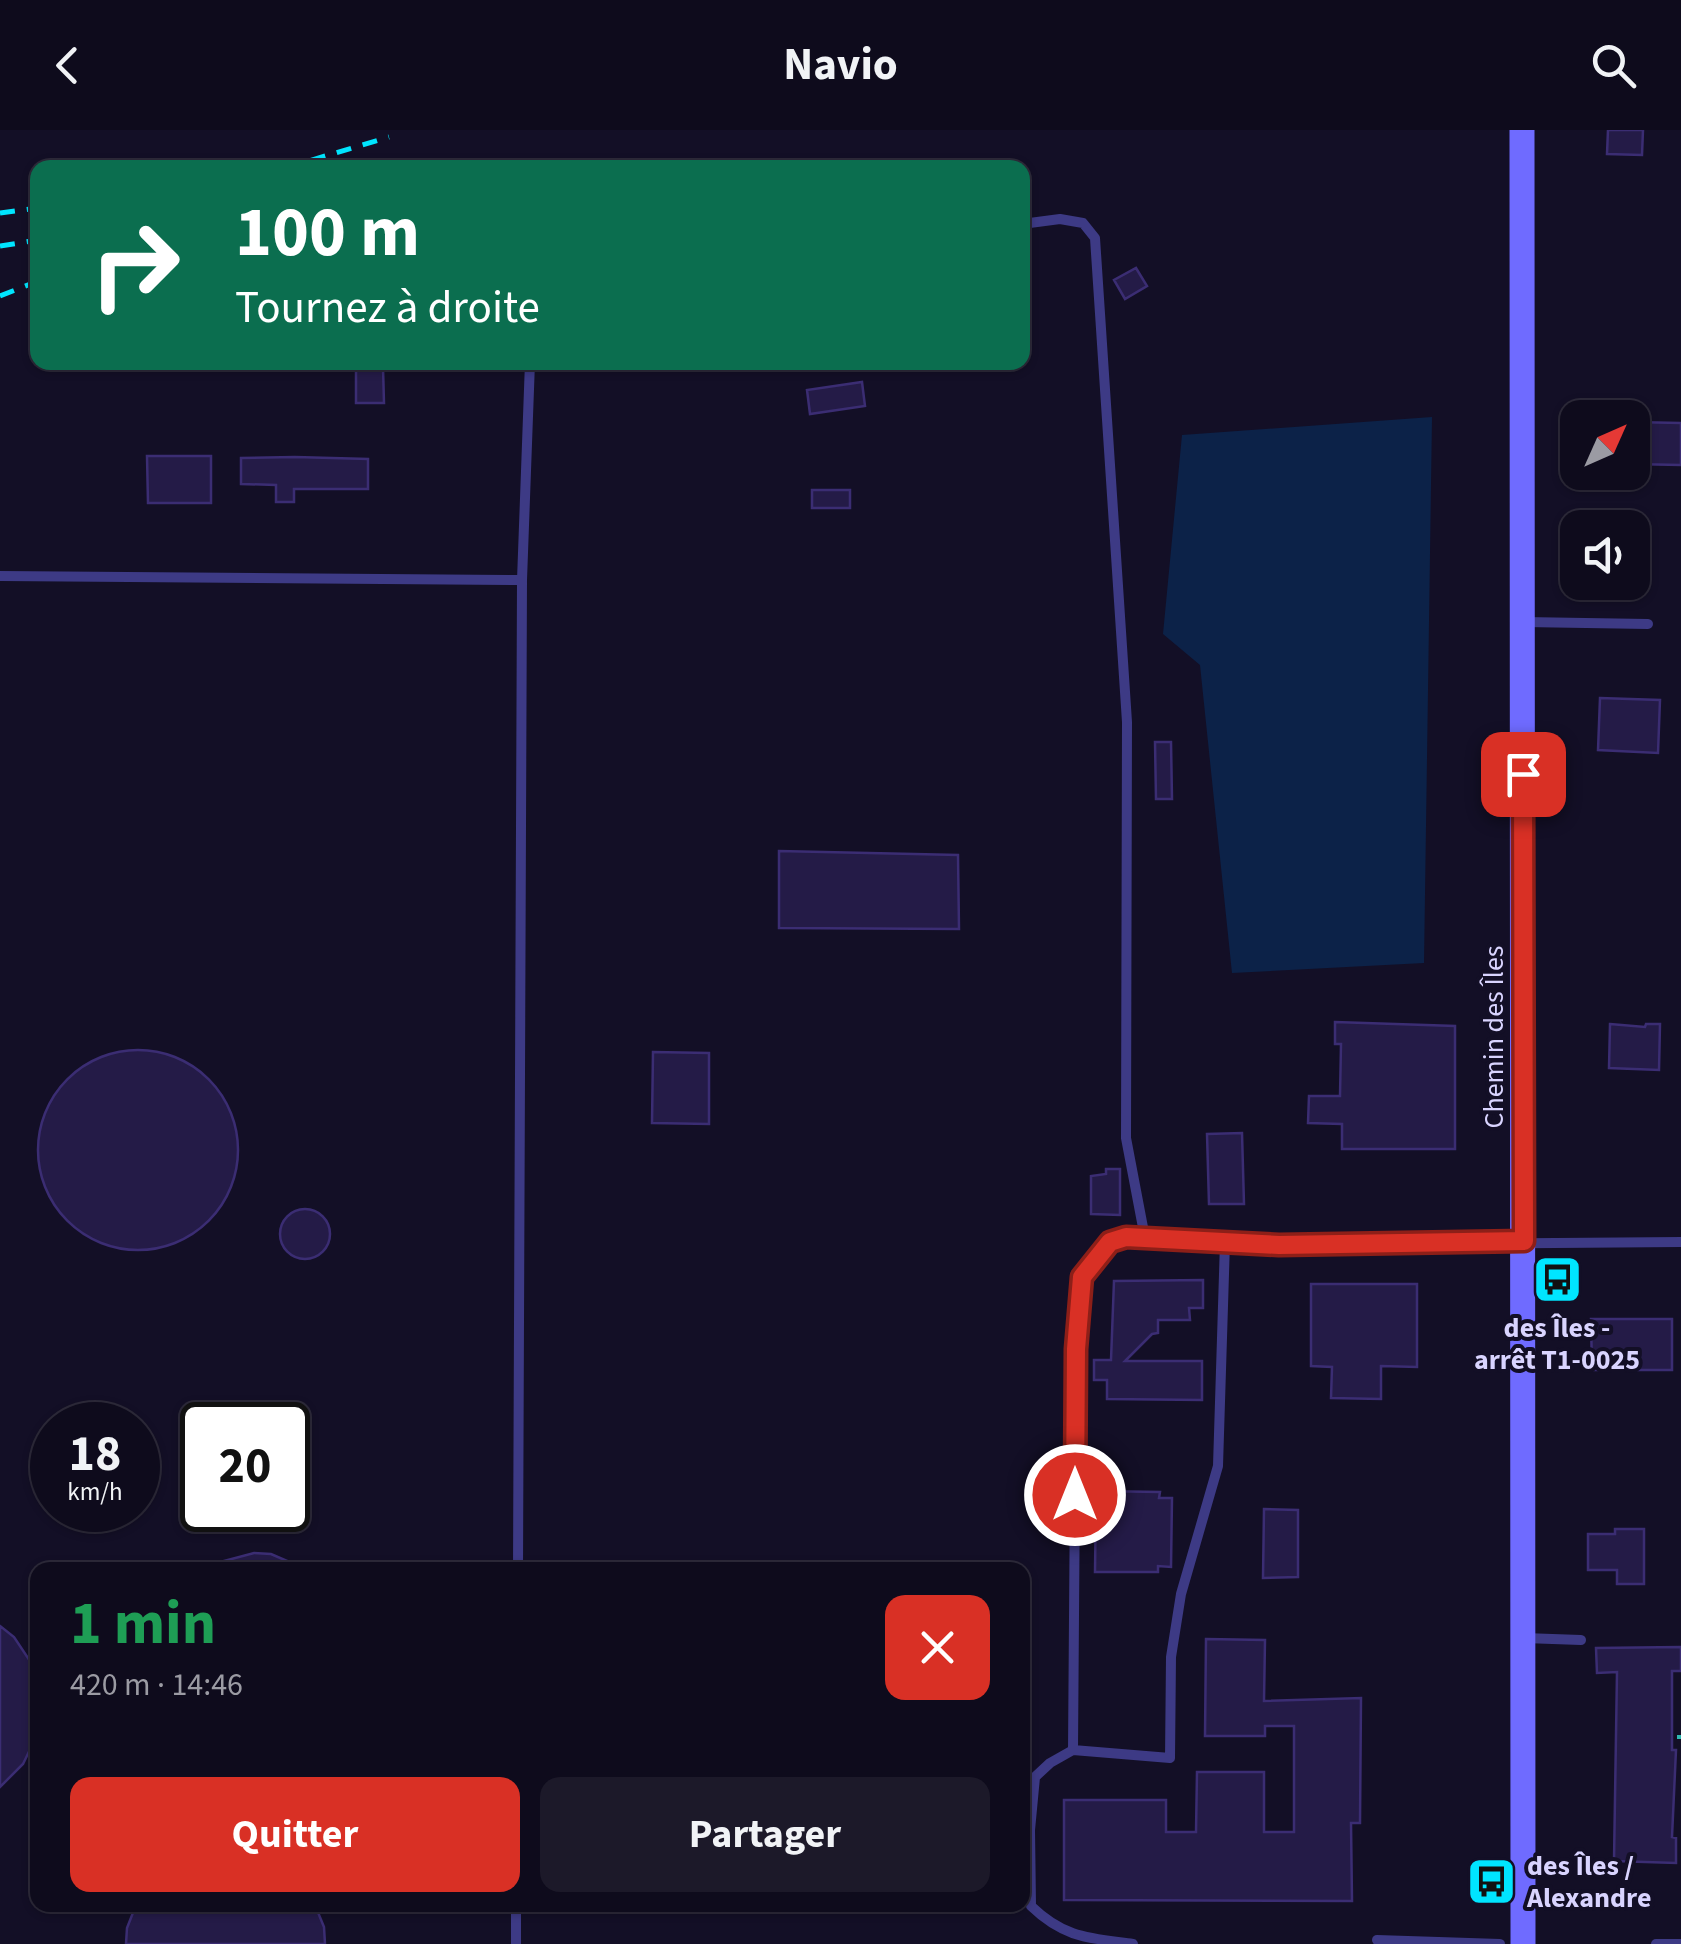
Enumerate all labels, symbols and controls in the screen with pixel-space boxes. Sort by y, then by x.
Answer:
text: Navio [783,33,898,97]
icon: back [40,38,95,93]
icon: search [1586,38,1641,93]
text: 100 m [235,183,420,283]
icon: right [70,200,200,330]
text: Tournez à droite [235,276,540,340]
north arrow [1560,400,1650,490]
map controls [1560,400,1650,600]
button: sound [1560,510,1650,600]
pin [1481,732,1566,817]
icon: arrive [1496,747,1551,802]
street label: Chemin des Îles [1474,945,1514,1129]
bus stop icon: des Îles - arrêt T1-0025 [1531,1254,1583,1306]
place label: des Îles - arrêt T1-0025 [1474,1308,1640,1380]
speed limit sign: 20 [180,1402,310,1532]
text: 18 [69,1419,121,1490]
position arrow [1023,1443,1127,1547]
text: km/h [67,1474,123,1510]
text: 1 min [70,1582,216,1667]
button: close [885,1595,990,1700]
text: 420 m · 14:46 [70,1662,243,1708]
button: Quitter [70,1777,520,1892]
button: Partager [540,1777,990,1892]
place label: des Îles / Alexandre [1526,1846,1651,1918]
bus stop icon: des Îles / Alexandre [1466,1856,1518,1908]

